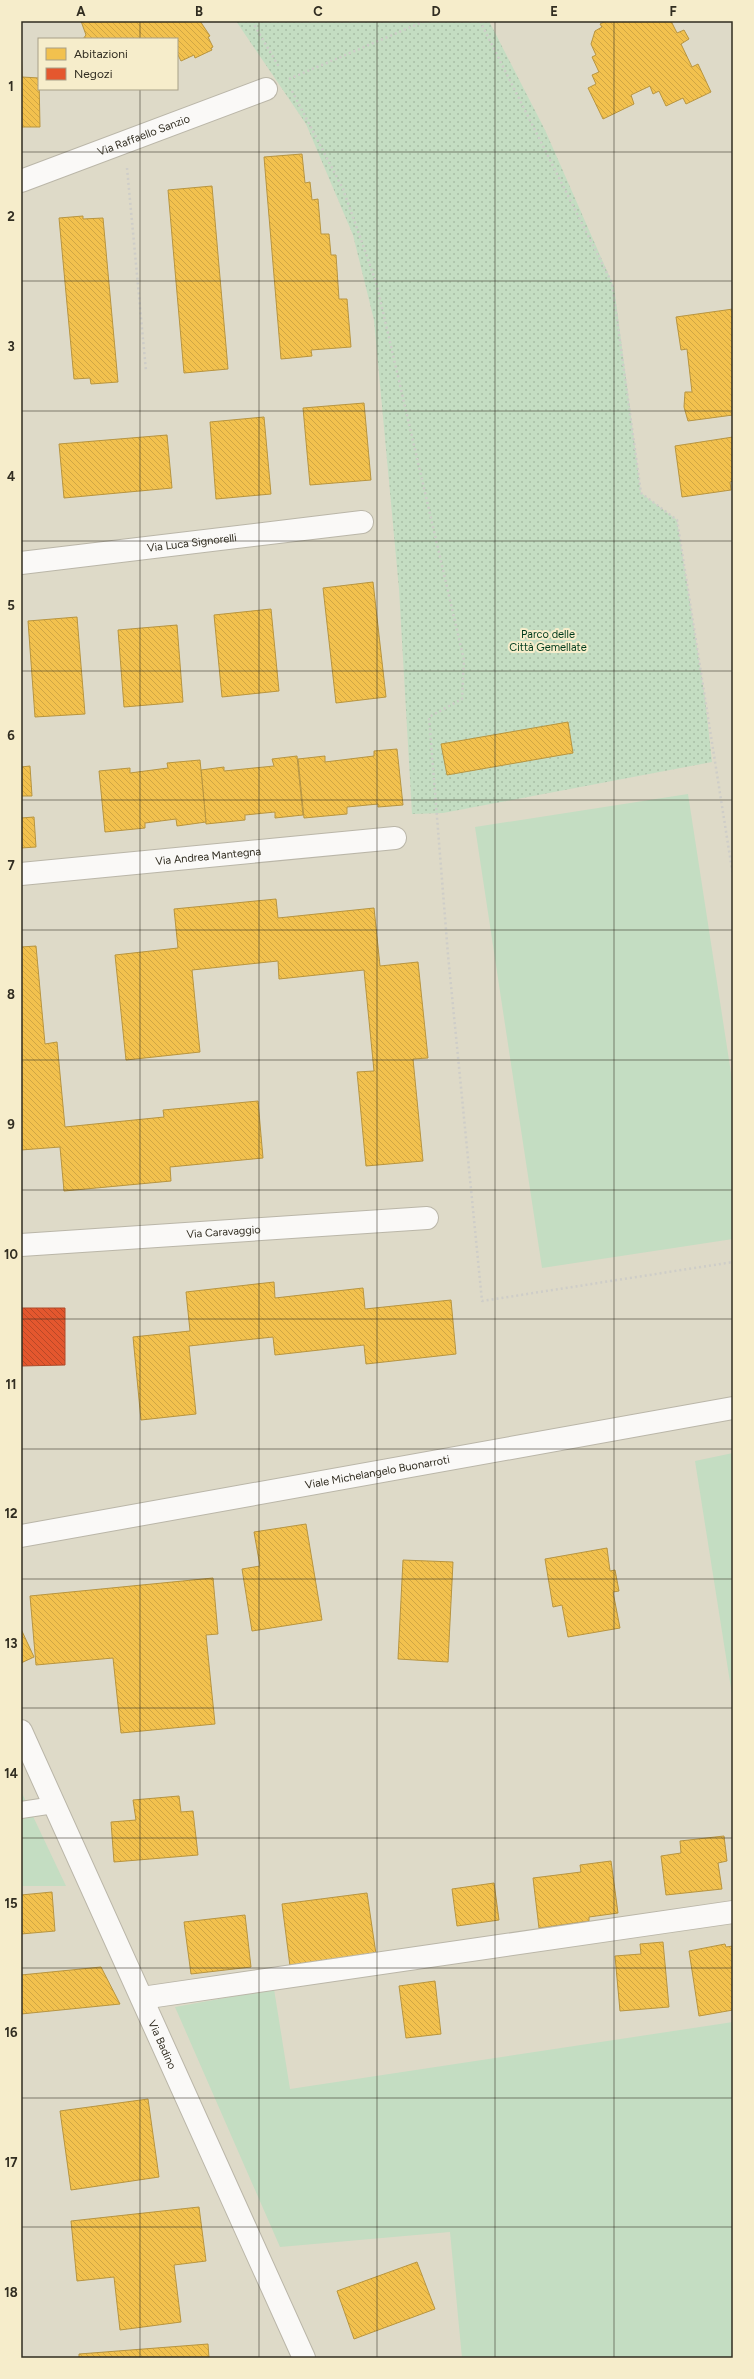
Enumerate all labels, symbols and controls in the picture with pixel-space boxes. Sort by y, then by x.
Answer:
text: A [76,4,86,19]
text: B [195,4,203,19]
text: C [313,4,323,19]
text: D [431,4,441,19]
text: E [550,4,558,19]
text: F [669,4,677,19]
legend [38,38,178,90]
text: Abitazioni [74,47,128,61]
text: Negozi [74,67,113,81]
text: 1 [8,79,14,94]
street label: Via Raffaello Sanzio [96,112,192,159]
text: 2 [7,209,15,224]
text: 3 [7,339,15,354]
text: 4 [7,469,15,484]
street label: Via Luca Signorelli [146,531,237,555]
text: 5 [7,598,15,613]
park label: Parco delle Città Gemellate [509,628,587,654]
text: 6 [7,728,15,743]
street label: Via Andrea Mantegna [155,845,262,868]
text: 7 [7,858,15,873]
text: 8 [7,987,15,1002]
text: 9 [7,1117,15,1132]
street label: Via Caravaggio [186,1223,261,1241]
text: 10 [4,1247,18,1262]
text: 11 [6,1377,16,1392]
street label: Viale Michelangelo Buonarroti [304,1453,451,1492]
text: 12 [4,1506,18,1521]
text: 13 [5,1636,17,1651]
text: 14 [4,1766,18,1781]
text: 15 [4,1896,18,1911]
street label: Via Badino [145,2018,179,2071]
text: 16 [4,2025,18,2040]
text: 17 [5,2155,17,2170]
text: 18 [4,2285,18,2300]

